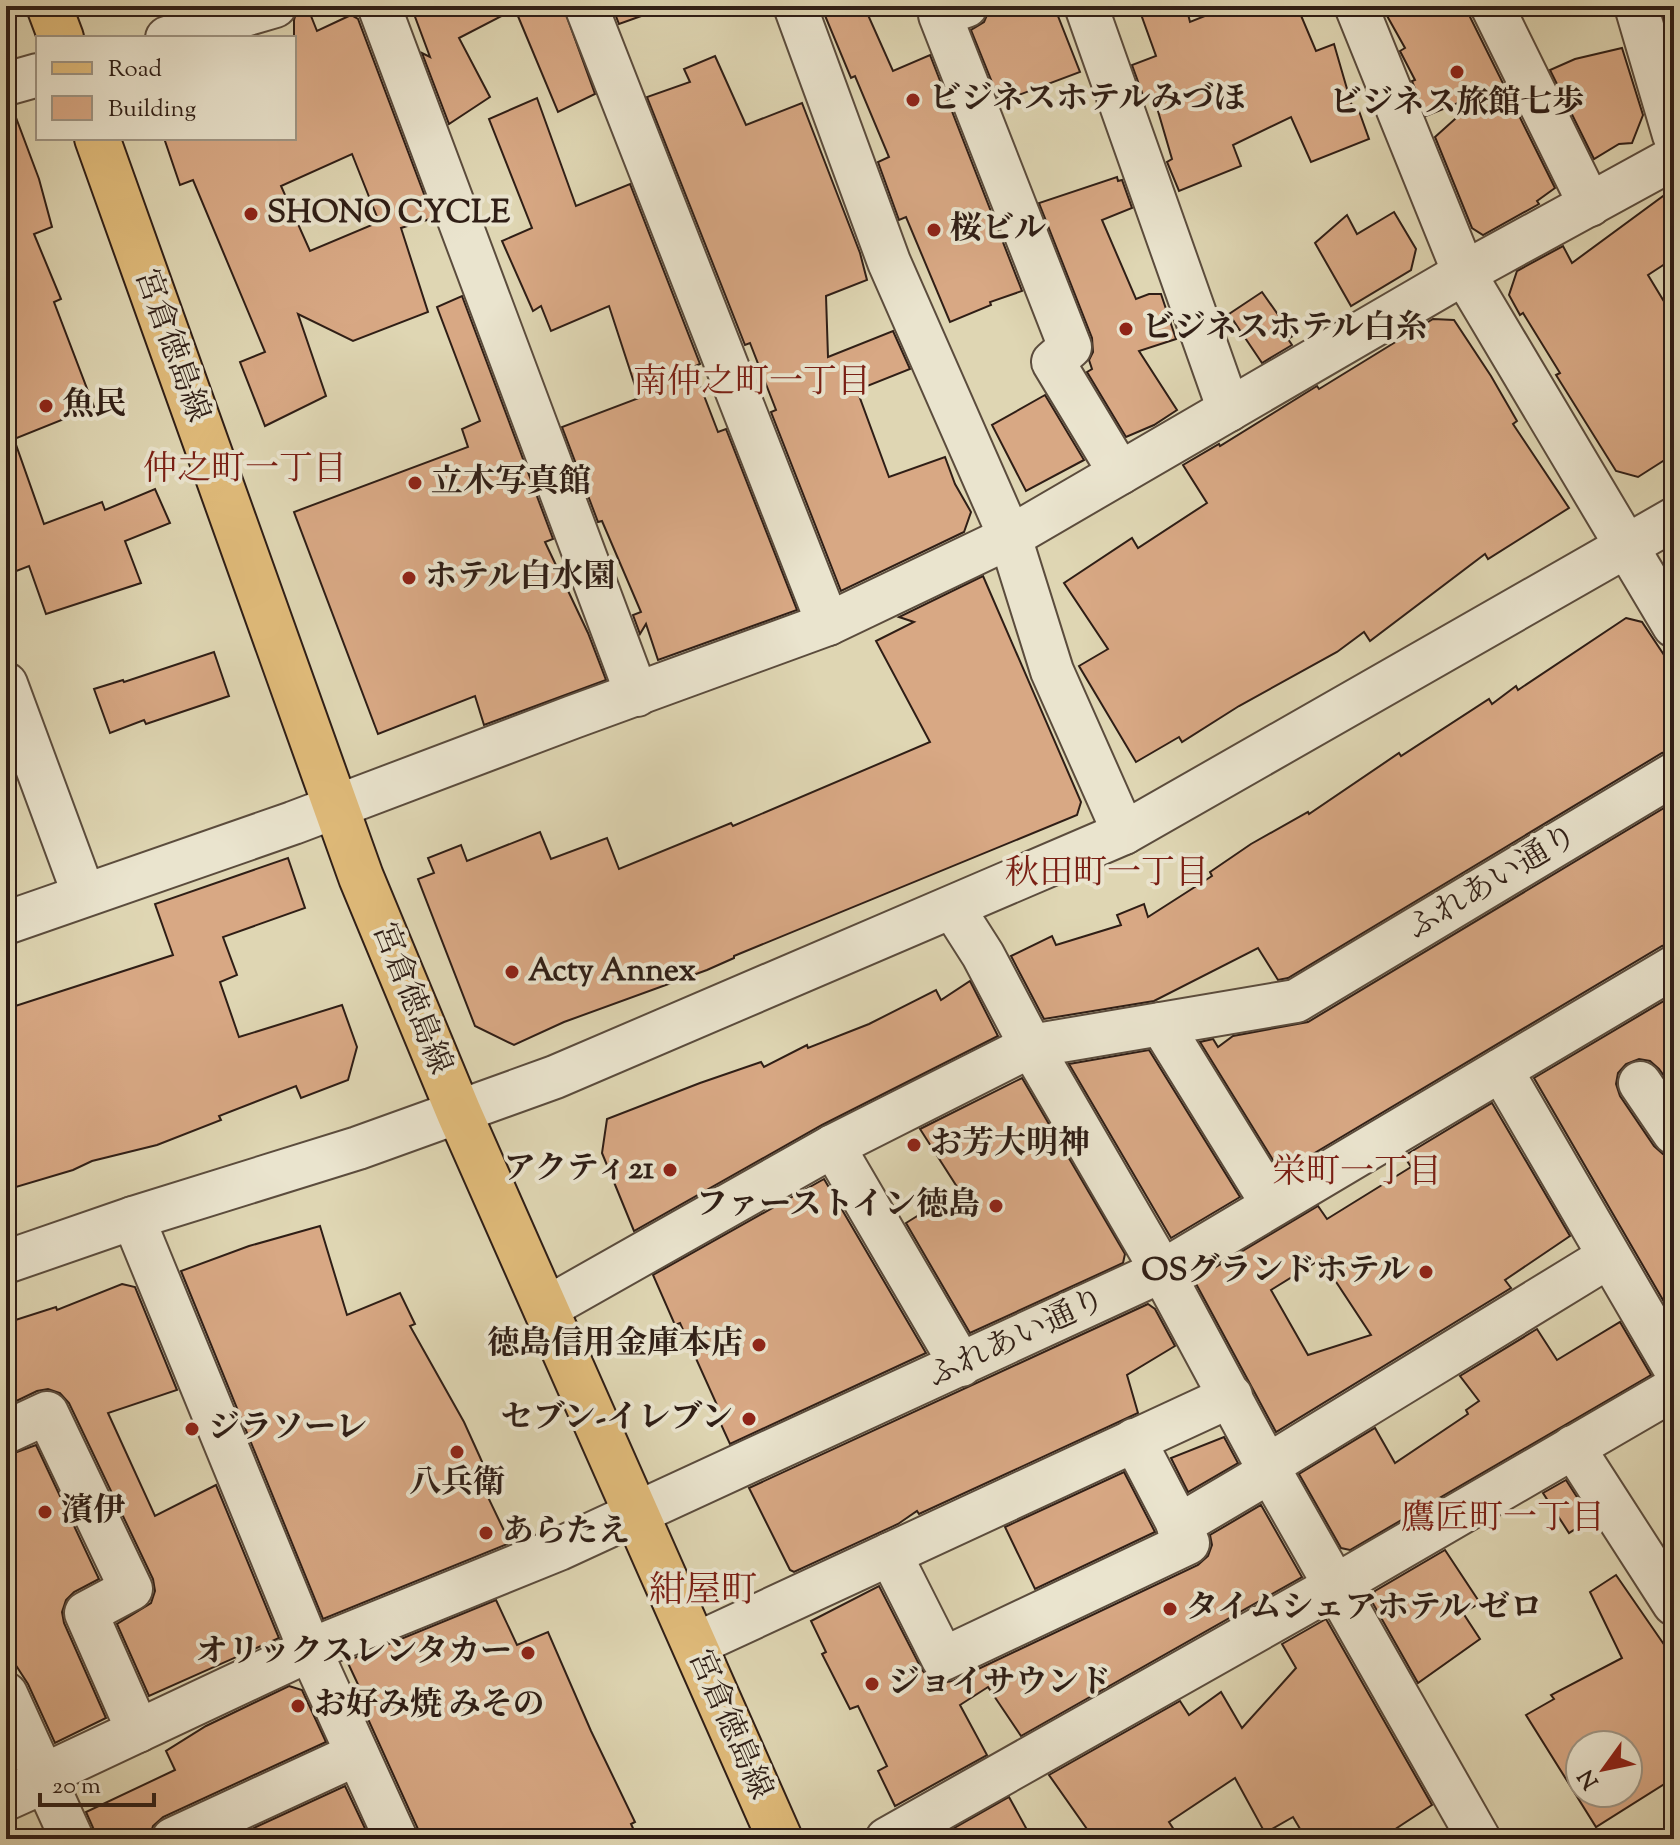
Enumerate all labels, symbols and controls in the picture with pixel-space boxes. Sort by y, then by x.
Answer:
legend [36,36,296,140]
text: Road [108,53,162,87]
marker: ビジネス旅館七歩 [1448,63,1466,81]
place label: ビジネスホテルみづほ [929,77,1246,123]
place label: ビジネス旅館七歩 [1329,81,1585,127]
marker: ビジネスホテルみづほ [904,91,922,109]
text: Building [108,93,197,127]
place label: SHONO CYCLE [267,191,511,237]
marker: SHONO CYCLE [242,205,260,223]
place label: 桜ビル [950,207,1046,253]
marker: 桜ビル [925,221,943,239]
street label: 宮倉徳島線 [122,263,220,429]
place label: ビジネスホテル白糸 [1142,306,1427,352]
marker: ビジネスホテル白糸 [1117,320,1135,338]
district label: 南仲之町一丁目 [633,359,871,408]
place label: 魚民 [62,383,126,429]
marker: 魚民 [37,397,55,415]
district label: 仲之町一丁目 [143,446,347,495]
place label: 立木写真館 [431,460,591,506]
marker: 立木写真館 [406,474,424,492]
place label: ホテル白水園 [425,555,615,601]
marker: ホテル白水園 [400,569,418,587]
street label: ふれあい通り [1399,814,1587,952]
district label: 秋田町一丁目 [1005,850,1209,899]
street label: 宮倉徳島線 [360,916,462,1082]
place label: Acty Annex [528,949,696,995]
marker: Acty Annex [503,963,521,981]
place label: お芳大明神 [930,1122,1090,1168]
marker: お芳大明神 [905,1136,923,1154]
place label: アクティ21 [504,1147,654,1193]
district label: 栄町一丁目 [1272,1149,1442,1198]
marker: アクティ21 [661,1161,679,1179]
place label: ファーストイン徳島 [696,1183,980,1229]
marker: ファーストイン徳島 [987,1197,1005,1215]
place label: OSグランドホテル [1141,1249,1410,1295]
marker: OSグランドホテル [1417,1263,1435,1281]
street label: ふれあい通り [920,1278,1114,1400]
place label: 徳島信用金庫本店 [487,1322,743,1368]
marker: 徳島信用金庫本店 [750,1336,768,1354]
place label: セブン-イレブン [501,1396,733,1442]
place label: ジラソーレ [208,1406,367,1452]
marker: セブン-イレブン [740,1410,758,1428]
marker: ジラソーレ [183,1420,201,1438]
marker: 八兵衛 [448,1443,466,1461]
place label: 八兵衛 [409,1461,505,1507]
place label: 濱伊 [61,1489,126,1535]
district label: 鷹匠町一丁目 [1401,1495,1605,1544]
marker: 濱伊 [36,1503,54,1521]
place label: あらたえ [502,1510,630,1556]
marker: あらたえ [477,1524,495,1542]
district label: 紺屋町 [649,1566,757,1618]
place label: タイムシェアホテル ゼロ [1186,1586,1542,1632]
marker: タイムシェアホテル ゼロ [1161,1600,1179,1618]
place label: オリックスレンタカー [196,1630,512,1676]
street label: 宮倉徳島線 [675,1643,783,1807]
marker: オリックスレンタカー [519,1644,537,1662]
place label: ジョイサウンド [888,1661,1111,1707]
marker: ジョイサウンド [863,1675,881,1693]
place label: お好み焼 みその [314,1683,545,1729]
marker: お好み焼 みその [289,1697,307,1715]
north arrow [1564,1729,1644,1809]
scale bar [40,1757,154,1807]
text: N [1571,1762,1608,1794]
text: 20 m [52,1770,101,1804]

